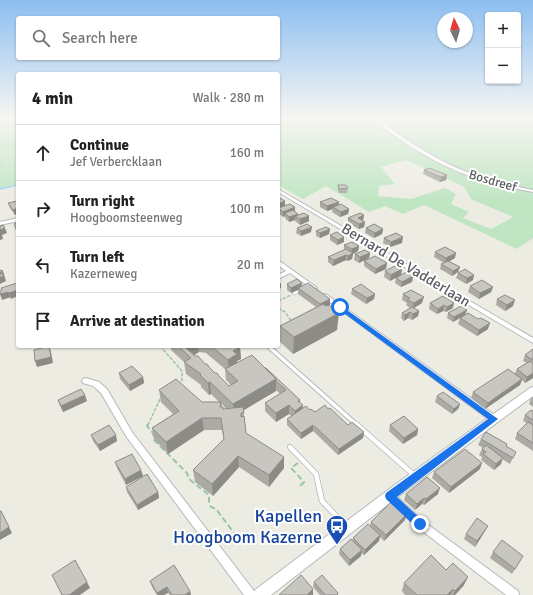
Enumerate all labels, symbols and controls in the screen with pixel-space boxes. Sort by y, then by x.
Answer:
north arrow [437,12,473,48]
map controls [485,12,521,84]
button: + [485,12,521,48]
search box [16,16,280,60]
icon: search [30,27,52,49]
text: Search here [62,29,138,47]
button: − [485,48,521,84]
text: 4 min [32,88,73,109]
text: Walk · 280 m [193,90,264,106]
text: Continue [70,136,129,154]
icon: ahead [32,142,54,164]
text: 160 m [230,145,264,161]
text: Jef Verbercklaan [70,154,162,170]
street label: Bosdreef [467,167,519,196]
text: Turn right [70,192,135,210]
icon: right [32,198,54,220]
text: 100 m [230,201,264,217]
text: Hoogboomsteenweg [70,210,183,226]
street label: Bernard De Vadderlaan [338,219,474,311]
text: Turn left [70,248,124,266]
icon: left [32,254,54,276]
text: 20 m [237,257,264,273]
text: Kazerneweg [70,266,137,282]
route start [331,298,349,316]
icon: arrive [32,310,54,332]
text: Arrive at destination [70,312,205,330]
place label: Kapellen Hoogboom Kazerne [173,505,322,548]
bus stop icon: Kapellen Hoogboom Kazerne [324,513,350,546]
route end [411,515,429,533]

